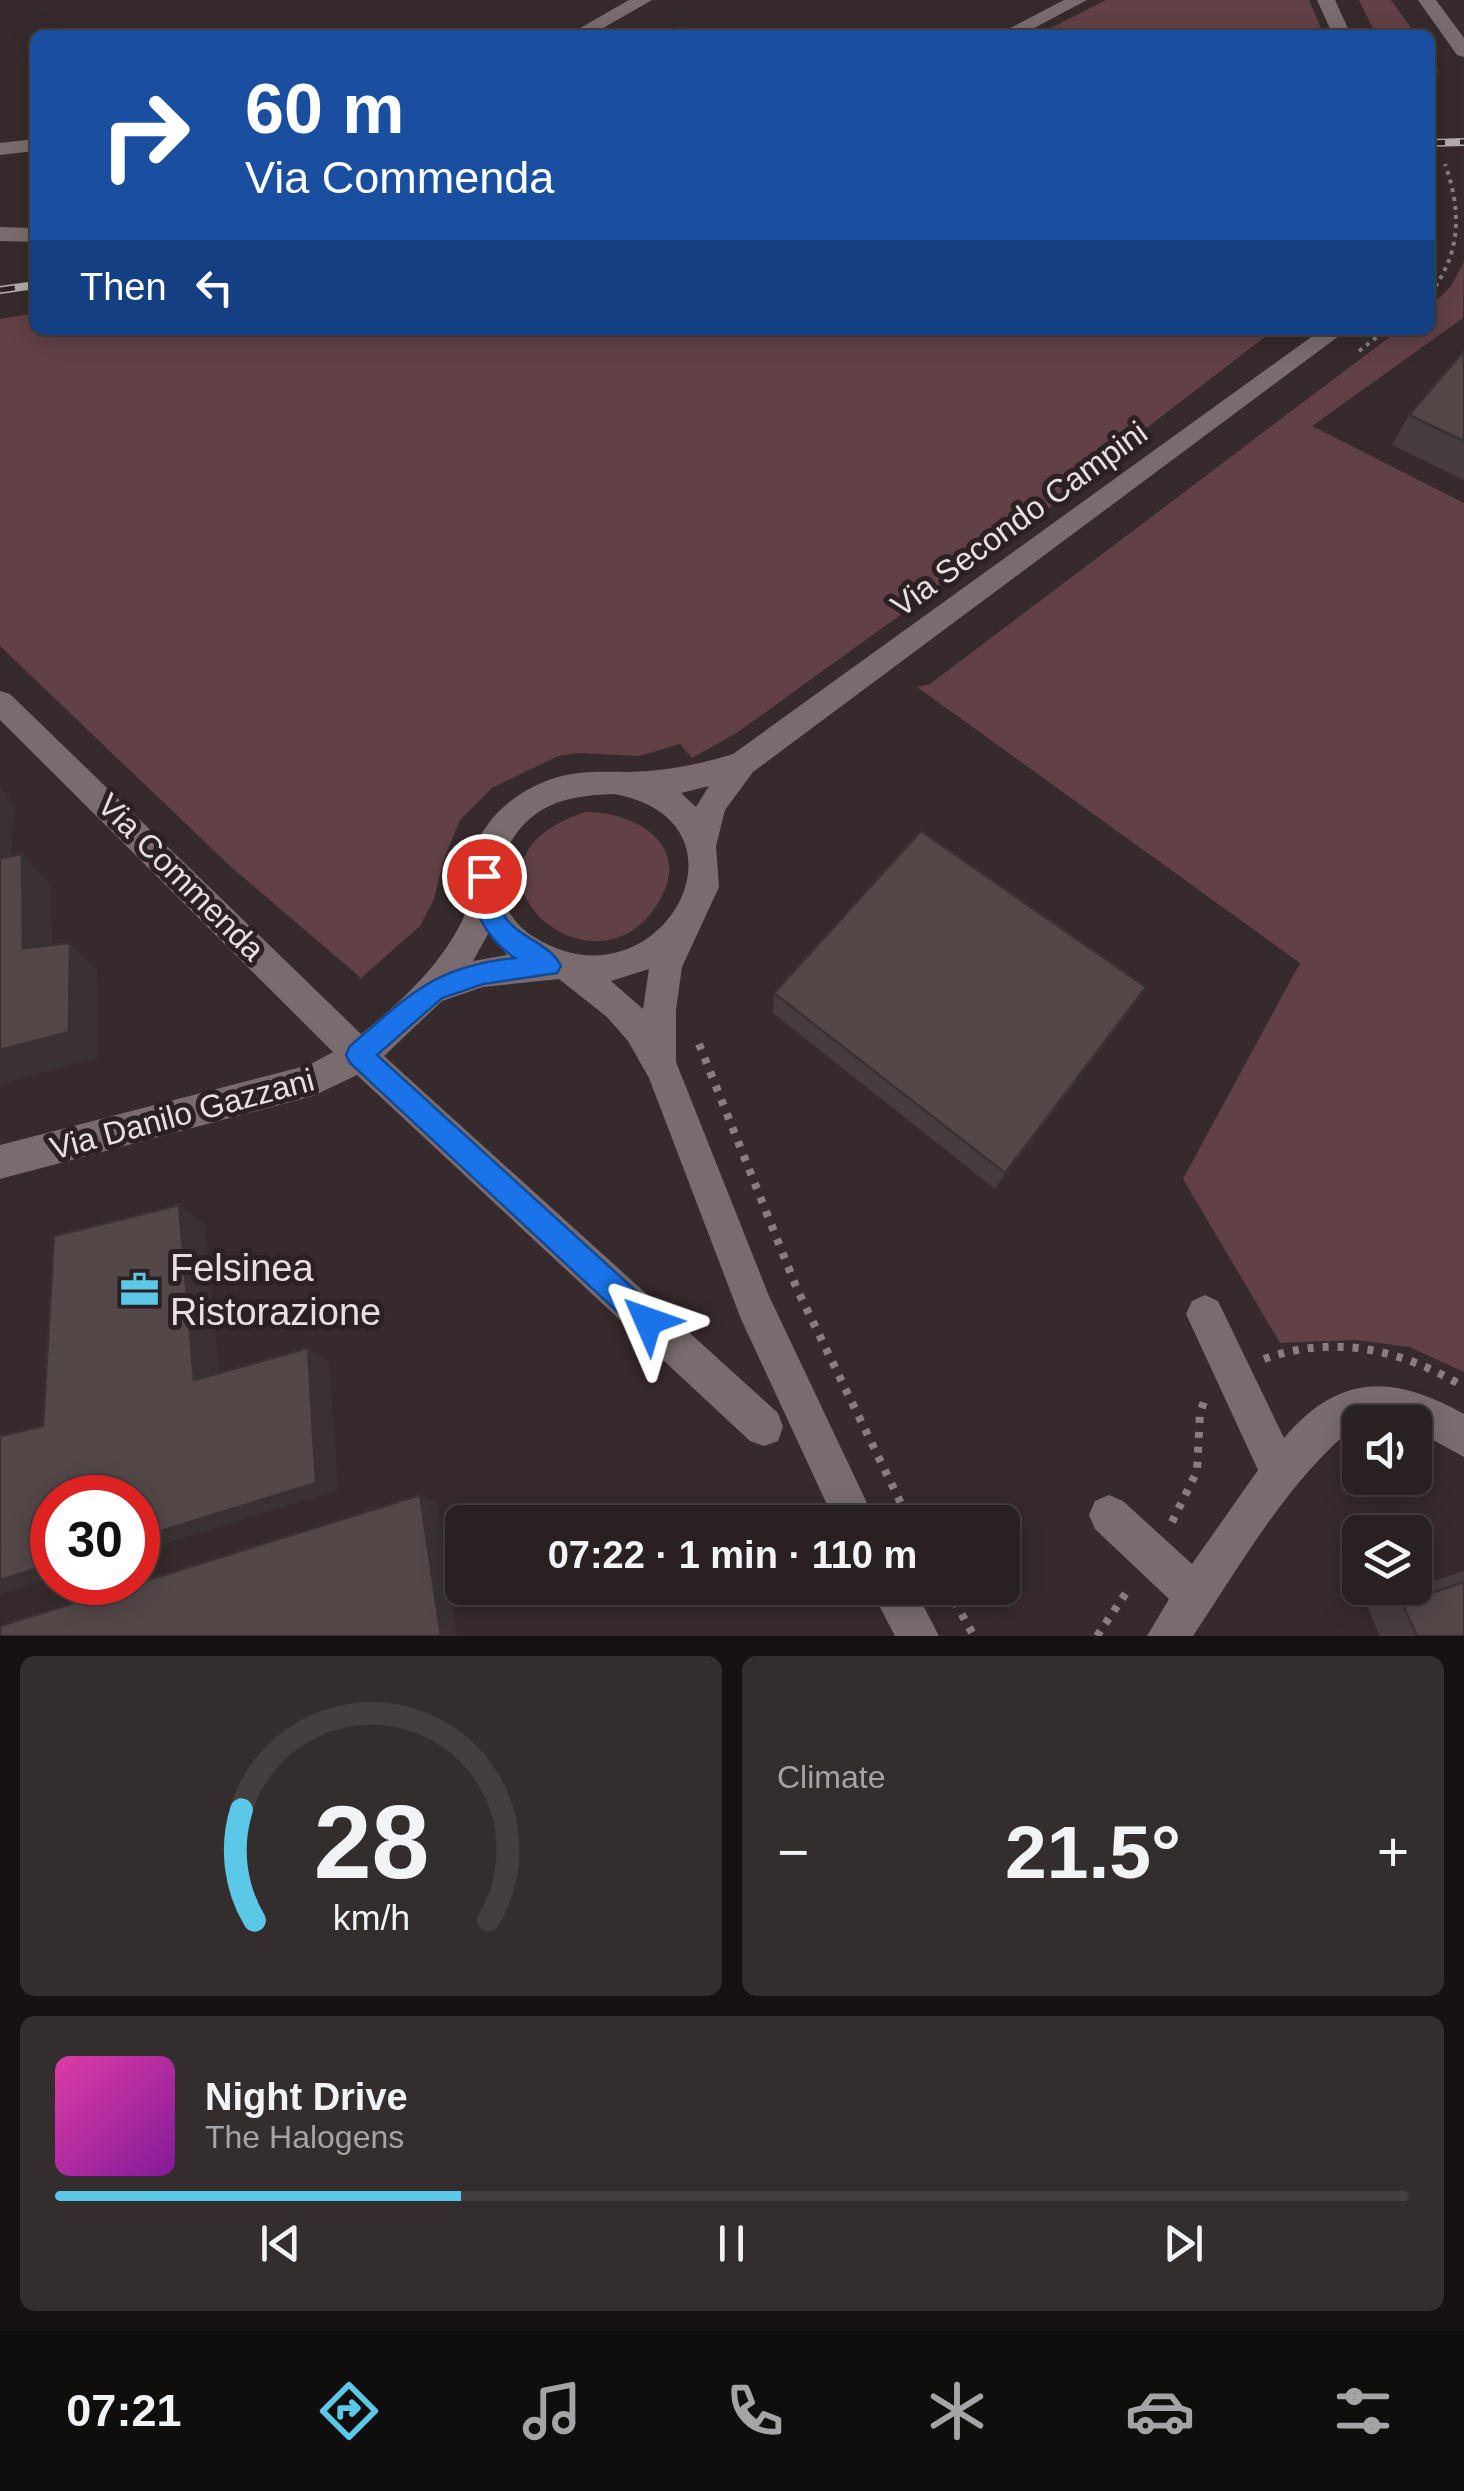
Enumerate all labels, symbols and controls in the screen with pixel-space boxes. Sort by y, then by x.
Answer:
icon: right [80,70,210,200]
text: 60 m [245,70,405,148]
text: Via Commenda [245,152,554,203]
icon: left [187,260,242,315]
text: Then [80,266,167,308]
street label: Via Secondo Campini [884,414,1154,624]
street label: Via Commenda [91,787,272,968]
pin [442,834,527,919]
icon: arrive [457,849,512,904]
street label: Via Danilo Gazzani [46,1061,318,1167]
place label: Felsinea Ristorazione [170,1247,381,1333]
office icon: Felsinea Ristorazione [119,1269,161,1311]
position arrow [596,1269,700,1373]
map controls [1342,1405,1432,1605]
button: sound [1342,1405,1432,1495]
speed limit sign: 30 [30,1475,160,1605]
button: layers [1342,1515,1432,1605]
text: 07:22 · 1 min · 110 m [548,1534,917,1576]
text: Climate [777,1759,885,1795]
text: 28 [313,1784,429,1900]
text: 21.5° [1005,1810,1181,1894]
text: − [777,1821,809,1883]
text: + [1377,1821,1409,1883]
text: km/h [332,1898,410,1938]
text: Night Drive [205,2076,408,2118]
text: The Halogens [205,2119,404,2155]
icon: previous [253,2216,308,2271]
icon: pause [704,2216,759,2271]
icon: next [1156,2216,1211,2271]
icon: directions [314,2376,384,2446]
icon: music [517,2376,587,2446]
icon: phone [720,2376,790,2446]
icon: climate [922,2376,992,2446]
icon: car [1125,2376,1195,2446]
icon: filters [1328,2376,1398,2446]
text: 07:21 [66,2385,181,2436]

